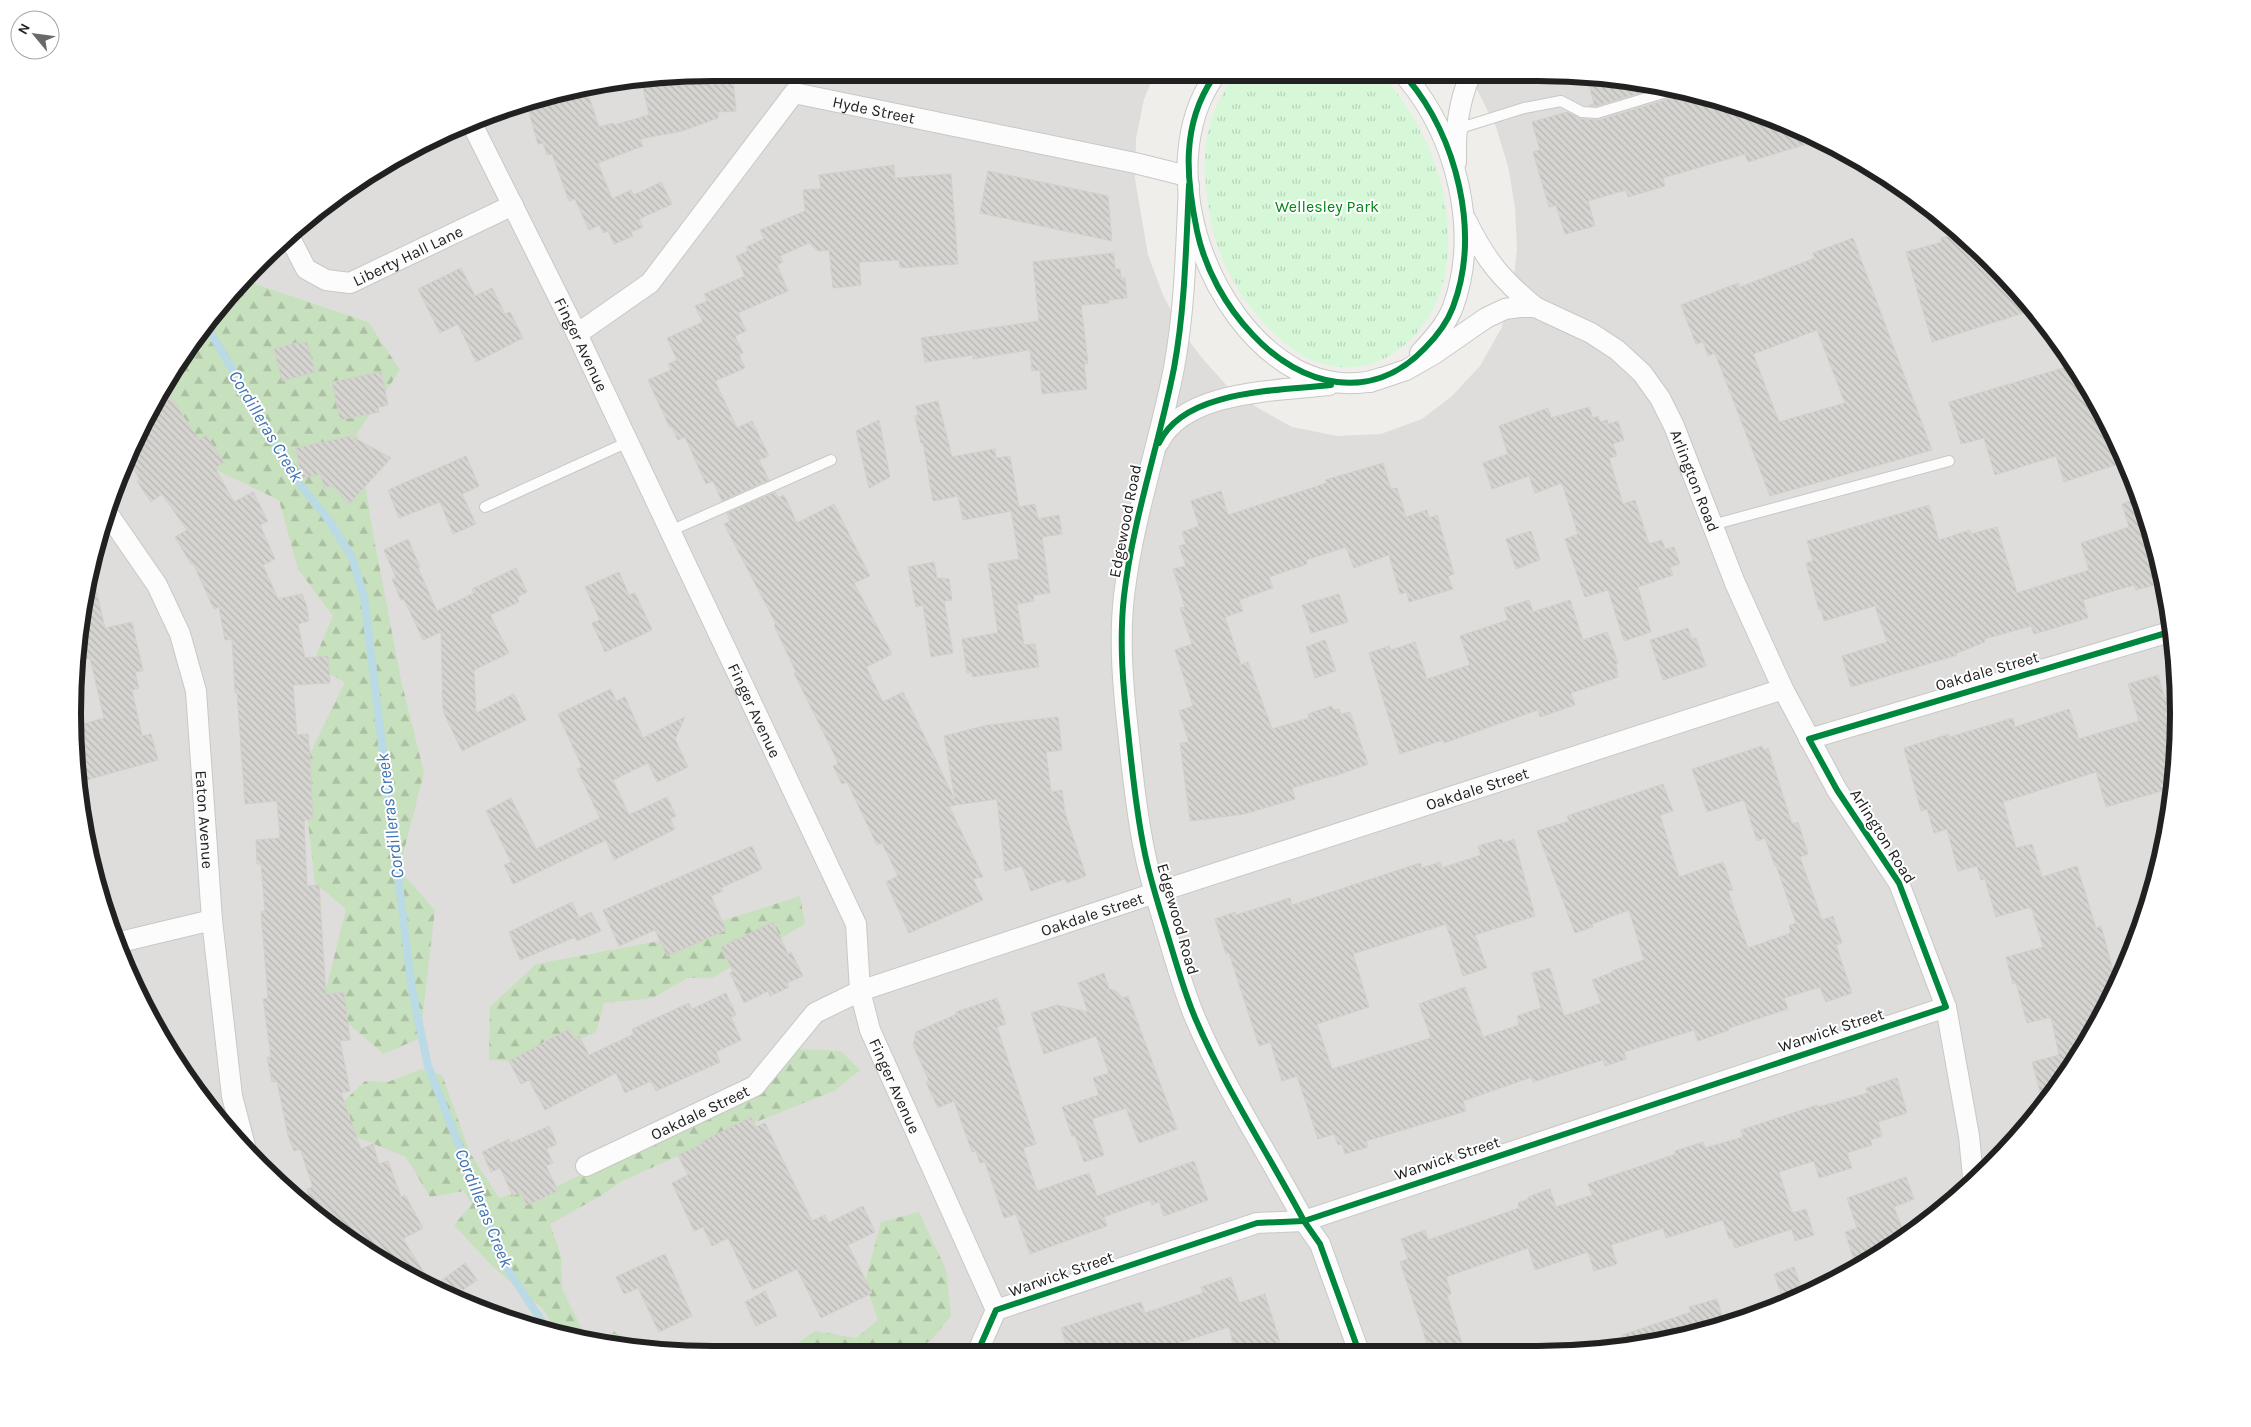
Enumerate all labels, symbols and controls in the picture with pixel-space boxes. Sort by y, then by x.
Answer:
north arrow [10,10,60,60]
text: N [14,20,34,37]
street label: Hyde Street [831,92,917,127]
park label: Wellesley Park [1275,197,1379,216]
street label: Liberty Hall Lane [350,221,466,290]
street label: Finger Avenue [551,294,612,394]
water label: Cordilleras Creek [224,366,308,487]
street label: Arlington Road [1667,427,1724,534]
street label: Edgewood Road [1105,463,1145,579]
street label: Oakdale Street [1933,647,2041,695]
street label: Finger Avenue [724,660,785,761]
water label: Cordilleras Creek [371,751,409,880]
street label: Oakdale Street [1423,763,1531,814]
street label: Eaton Avenue [192,770,218,869]
street label: Arlington Road [1846,785,1920,887]
street label: Edgewood Road [1153,861,1203,977]
street label: Oakdale Street [1038,888,1146,940]
street label: Warwick Street [1776,1004,1886,1056]
street label: Finger Avenue [865,1035,925,1136]
street label: Oakdale Street [647,1081,752,1144]
street label: Warwick Street [1392,1132,1502,1184]
water label: Cordilleras Creek [450,1145,518,1271]
street label: Warwick Street [1006,1247,1116,1301]

